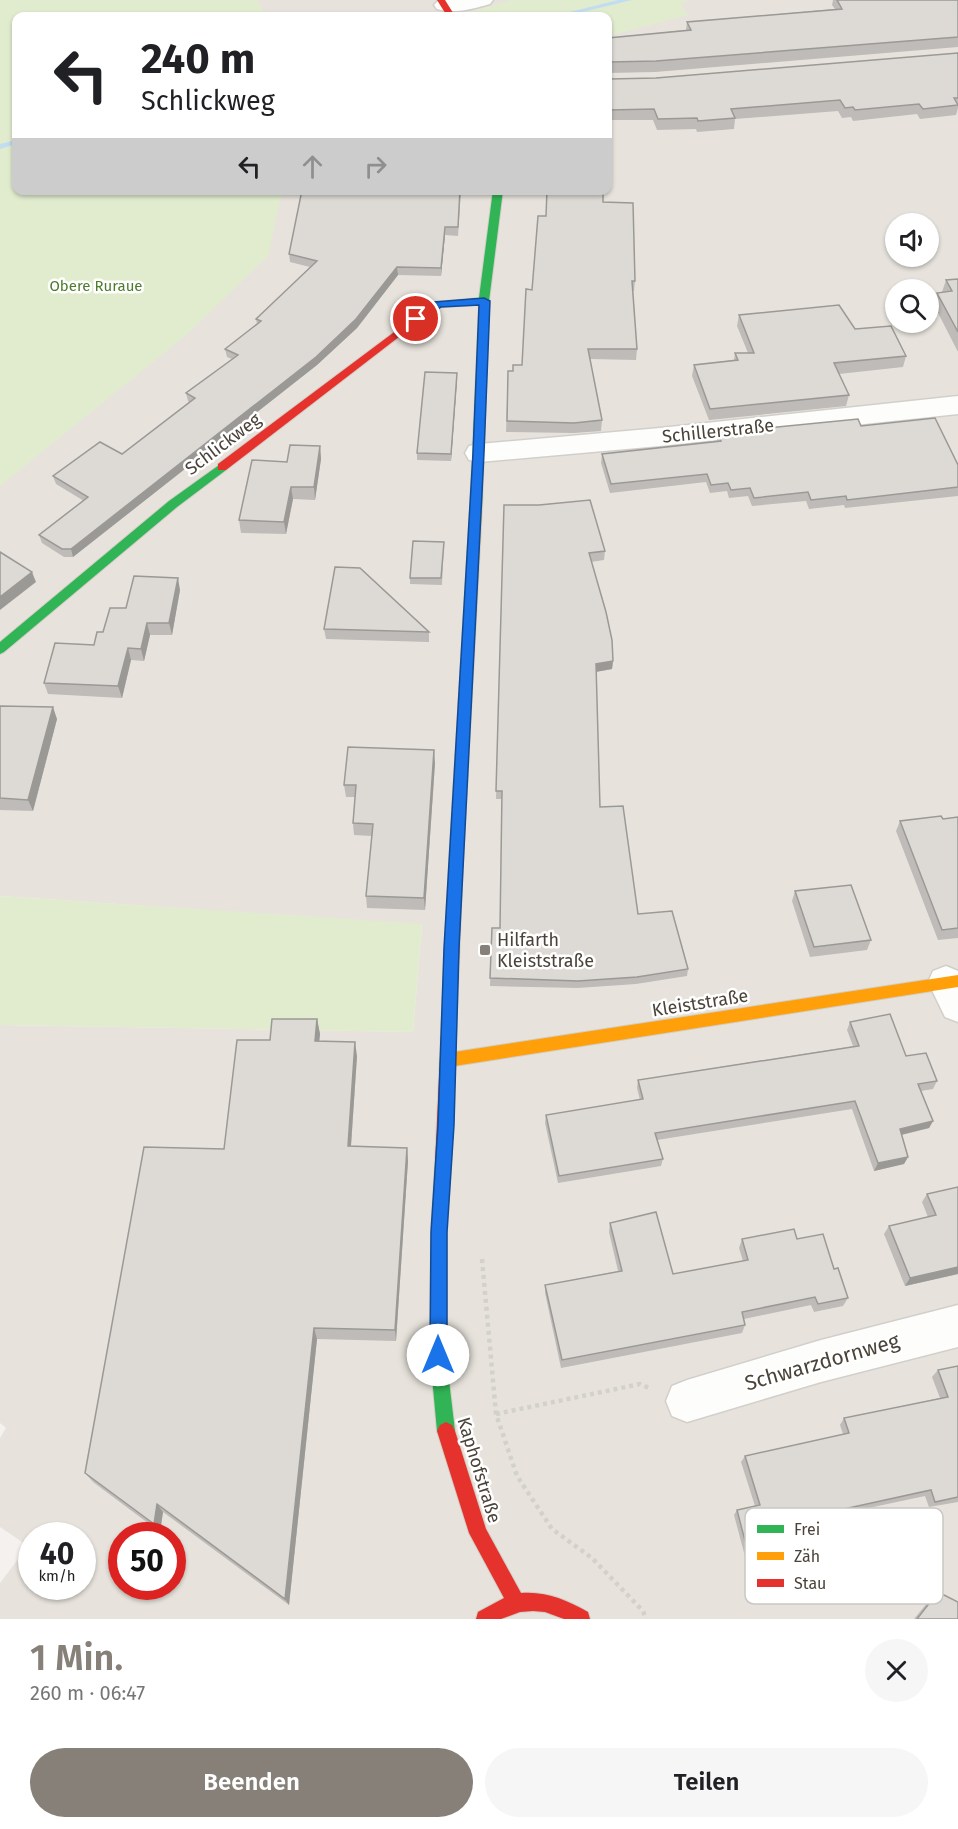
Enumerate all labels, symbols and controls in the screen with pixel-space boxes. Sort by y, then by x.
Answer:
text: 240 m [141,34,255,84]
icon: left [42,36,120,114]
text: Schlickweg [141,85,275,117]
icon: left [233,150,266,183]
icon: ahead [296,150,329,183]
icon: right [359,150,392,183]
map controls [885,213,939,333]
button: sound [885,213,939,267]
park label: Obere Ruraue [49,277,143,295]
button: search [885,279,939,333]
pin [390,293,441,344]
icon: arrive [399,302,432,335]
street label: Schlickweg [181,408,266,480]
street label: Schillerstraße [661,414,775,448]
place label: Hilfarth Kleiststraße [497,929,594,972]
marker: Hilfarth Kleiststraße [478,943,492,957]
street label: Kleiststraße [650,985,750,1021]
position arrow [406,1323,470,1387]
street label: Schwarzdornweg [742,1327,902,1396]
street label: Kaphofstraße [452,1414,506,1526]
legend [745,1508,943,1604]
text: Frei [794,1520,820,1539]
speed limit sign: 50 [108,1522,186,1600]
text: 40 [40,1536,74,1572]
text: Zäh [794,1547,820,1566]
text: km/h [38,1567,76,1585]
text: Stau [794,1574,826,1593]
text: 1 Min. [30,1636,123,1680]
button: close [865,1639,928,1702]
text: 260 m · 06:47 [30,1681,145,1705]
button: Beenden [30,1748,473,1817]
button: Teilen [485,1748,928,1817]

